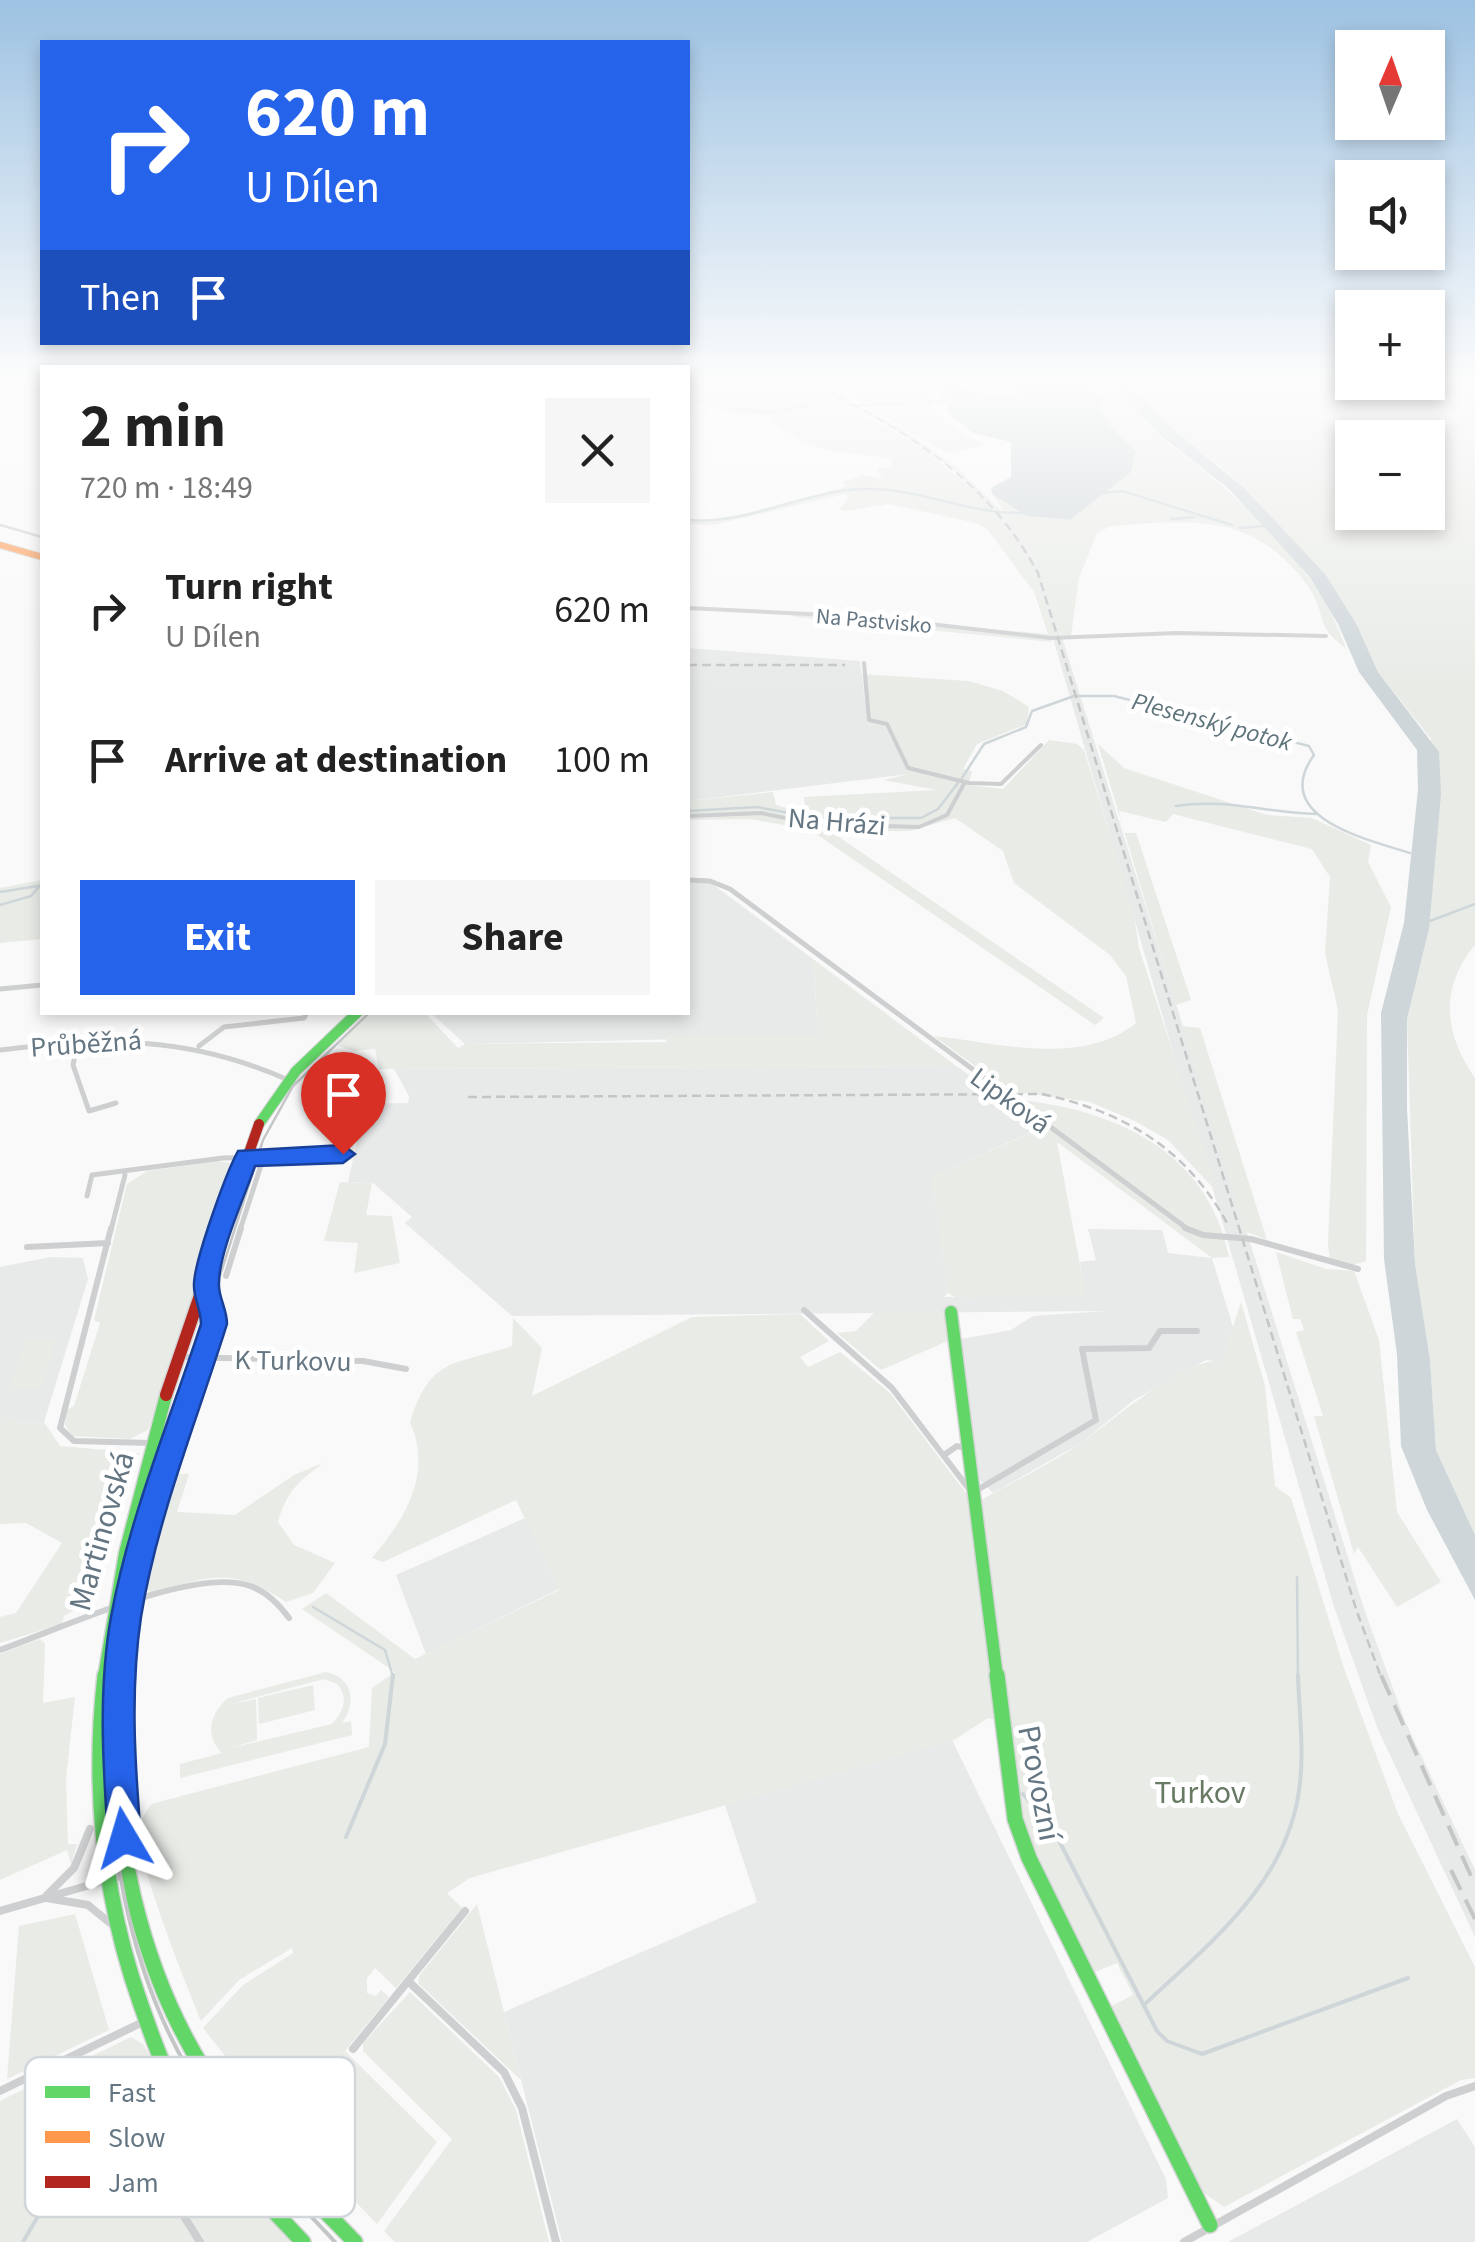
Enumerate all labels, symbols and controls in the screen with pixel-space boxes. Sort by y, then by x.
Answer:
north arrow [1335,30,1445,140]
map controls [1335,30,1445,530]
text: 620 m [245,63,430,163]
icon: right [80,80,210,210]
text: U Dílen [245,156,380,220]
button: sound [1335,160,1445,270]
icon: arrive [181,270,236,325]
text: Then [80,271,161,325]
button: + [1335,290,1445,400]
text: 2 min [80,385,226,470]
button: close [545,398,650,503]
button: − [1335,420,1445,530]
text: 720 m · 18:49 [80,465,253,511]
text: Turn right [165,560,333,614]
icon: right [80,583,135,638]
text: 620 m [554,583,650,637]
street label: Na Pastvisko [815,600,933,642]
text: U Dílen [165,614,261,660]
water label: Plesenský potok [1128,683,1297,761]
icon: arrive [80,733,135,788]
text: Arrive at destination [165,733,507,787]
text: 100 m [554,733,650,787]
street label: Na Hrázi [786,798,887,846]
button: Exit [80,880,355,995]
button: Share [375,880,650,995]
street label: Průběžná [29,1020,143,1068]
pin [301,1052,386,1155]
street label: Lipková [962,1058,1059,1144]
icon: arrive [316,1067,371,1122]
street label: K Turkovu [234,1340,352,1382]
street label: Martinovská [57,1446,147,1616]
street label: Provozní [1005,1721,1073,1846]
park label: Turkov [1154,1770,1246,1816]
position arrow [72,1786,176,1890]
legend [25,2057,355,2217]
text: Fast [108,2073,156,2113]
text: Slow [108,2118,165,2158]
text: Jam [108,2163,159,2203]

